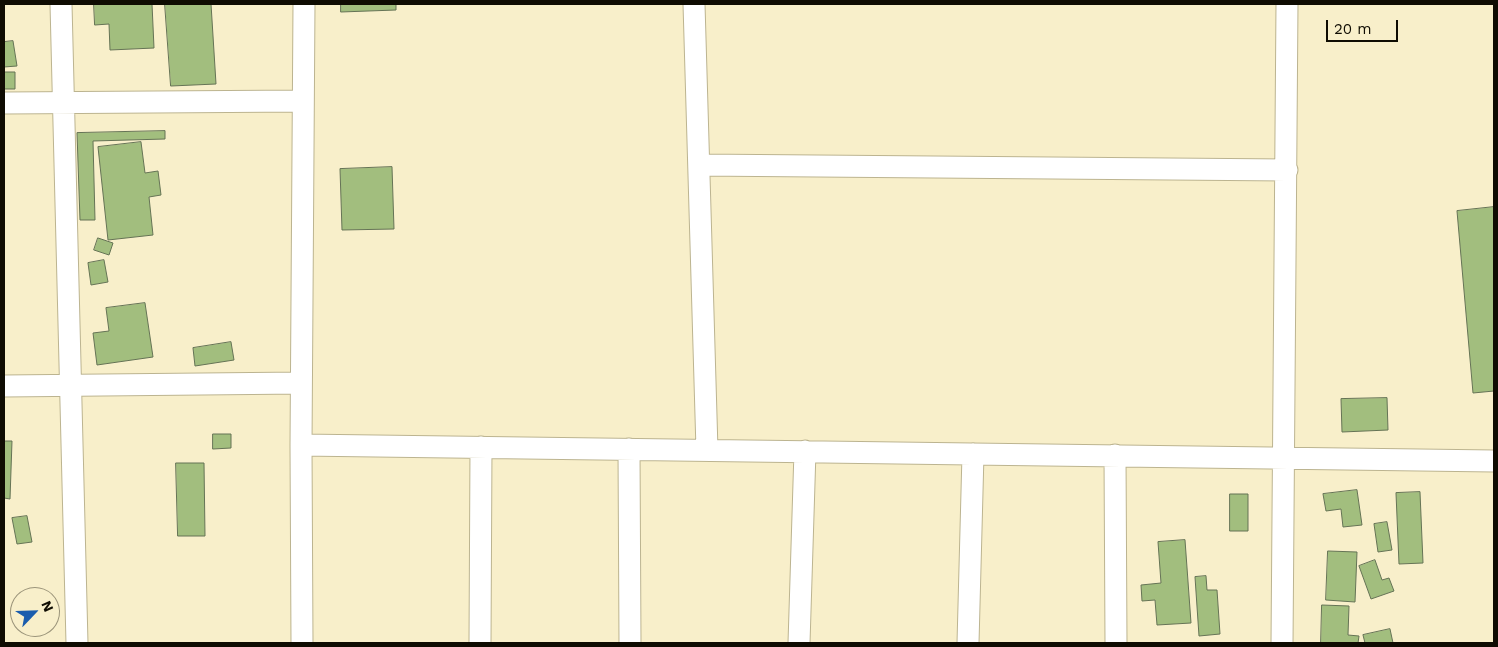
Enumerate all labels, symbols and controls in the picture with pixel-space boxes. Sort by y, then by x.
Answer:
scale bar [1328,10,1400,42]
text: 20 m [1334,20,1372,38]
north arrow [10,587,60,637]
text: N [38,598,57,614]

